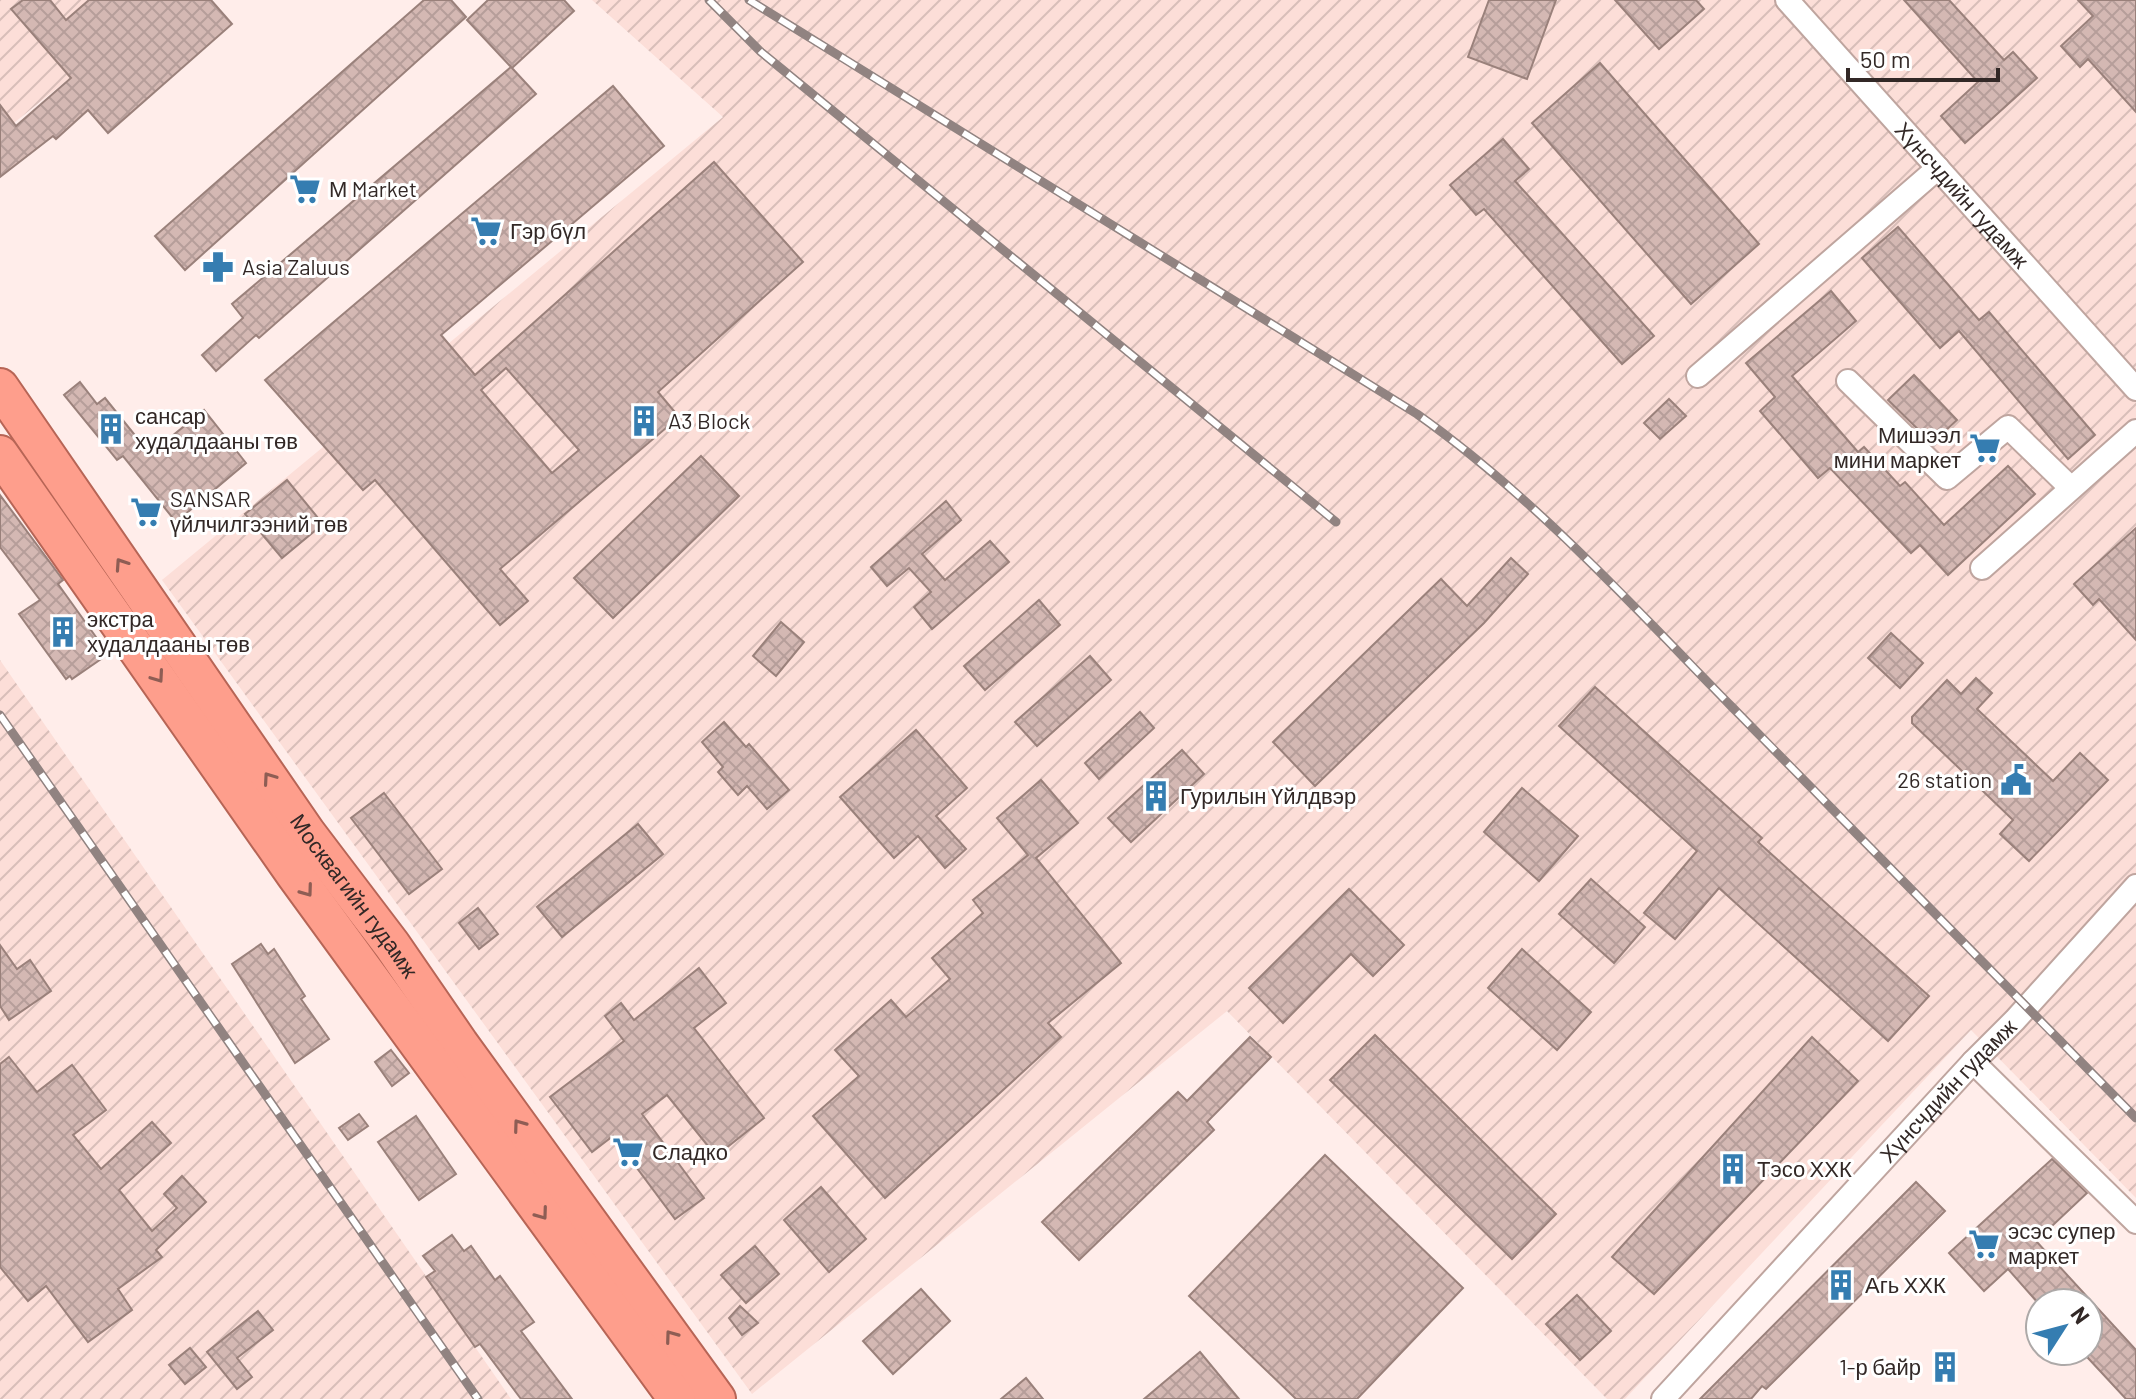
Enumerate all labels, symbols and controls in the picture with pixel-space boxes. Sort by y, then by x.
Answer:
scale bar [1848,32,1998,82]
text: 50 m [1860,44,1911,73]
street label: Хүнсчдийн гудамж [1890,116,2035,273]
supermarket icon: М Market [288,172,322,206]
place label: М Market [329,175,417,201]
supermarket icon: Гэр бүл [469,214,503,248]
place label: Гэр бүл [510,217,586,244]
pharmacy icon: Asia Zaluus [201,250,235,284]
place label: Asia Zaluus [242,253,350,279]
place label: сансар худалдааны төв [135,402,298,454]
building icon: A3 Block [627,404,661,438]
place label: A3 Block [668,407,750,433]
building icon: сансар худалдааны төв [94,412,128,446]
place label: Мишээл мини маркет [1834,421,1961,473]
supermarket icon: Мишээл мини маркет [1968,431,2002,465]
place label: SANSAR үйлчилгээний төв [170,485,348,537]
supermarket icon: SANSAR үйлчилгээний төв [129,495,163,529]
one-way arrow [116,558,131,573]
place label: экстра худалдааны төв [87,605,250,657]
building icon: экстра худалдааны төв [46,615,80,649]
one-way arrow [148,669,163,683]
public building icon: 26 station [1999,763,2033,797]
place label: 26 station [1897,766,1992,792]
one-way arrow [264,772,279,786]
building icon: Гурилын Үйлдвэр [1139,779,1173,813]
place label: Гурилын Үйлдвэр [1180,782,1356,809]
street label: Москвагийн гудамж [286,808,425,982]
one-way arrow [297,882,311,896]
street label: Хүнсчдийн гудамж [1874,1012,2021,1167]
one-way arrow [514,1120,528,1134]
supermarket icon: Сладко [611,1135,645,1169]
place label: Сладко [652,1138,728,1165]
building icon: Тэсо ХХК [1716,1152,1750,1186]
place label: Тэсо ХХК [1757,1155,1852,1181]
one-way arrow [532,1205,547,1220]
place label: эсэс супер маркет [2008,1217,2115,1269]
supermarket icon: эсэс супер маркет [1967,1227,2001,1261]
building icon: Агь ХХК [1824,1268,1858,1302]
place label: Агь ХХК [1865,1271,1946,1297]
north arrow [2024,1287,2104,1367]
text: N [2066,1301,2096,1328]
one-way arrow [666,1330,681,1344]
building icon: 1-р байр [1928,1350,1962,1384]
place label: 1-р байр [1839,1353,1921,1380]

